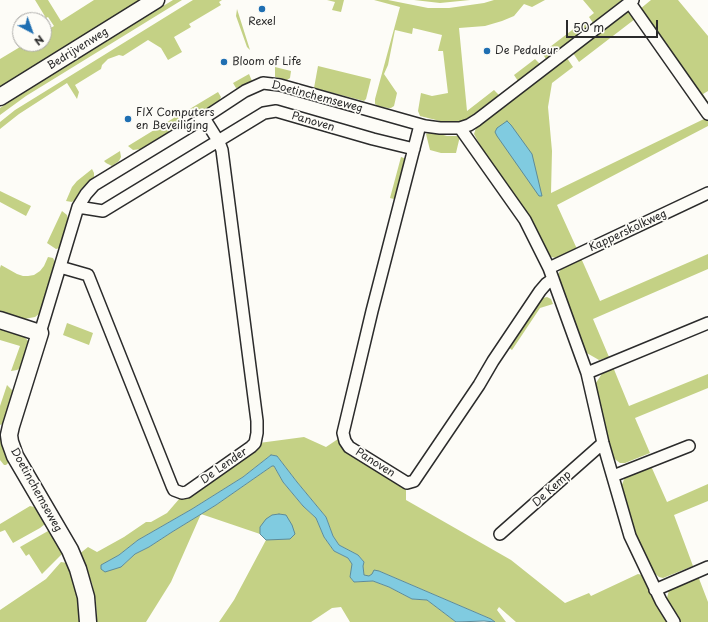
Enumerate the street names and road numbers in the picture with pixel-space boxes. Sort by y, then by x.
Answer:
street label: Bedrijvenweg [45,25,111,73]
street label: Doetinchemseweg [270,78,364,116]
street label: Panoven [290,110,336,134]
street label: Kapperskolkweg [587,207,669,255]
street label: De Lender [198,445,250,487]
street label: Doetinchemseweg [7,446,65,534]
street label: Panoven [353,446,397,480]
street label: De Kemp [530,468,574,510]

